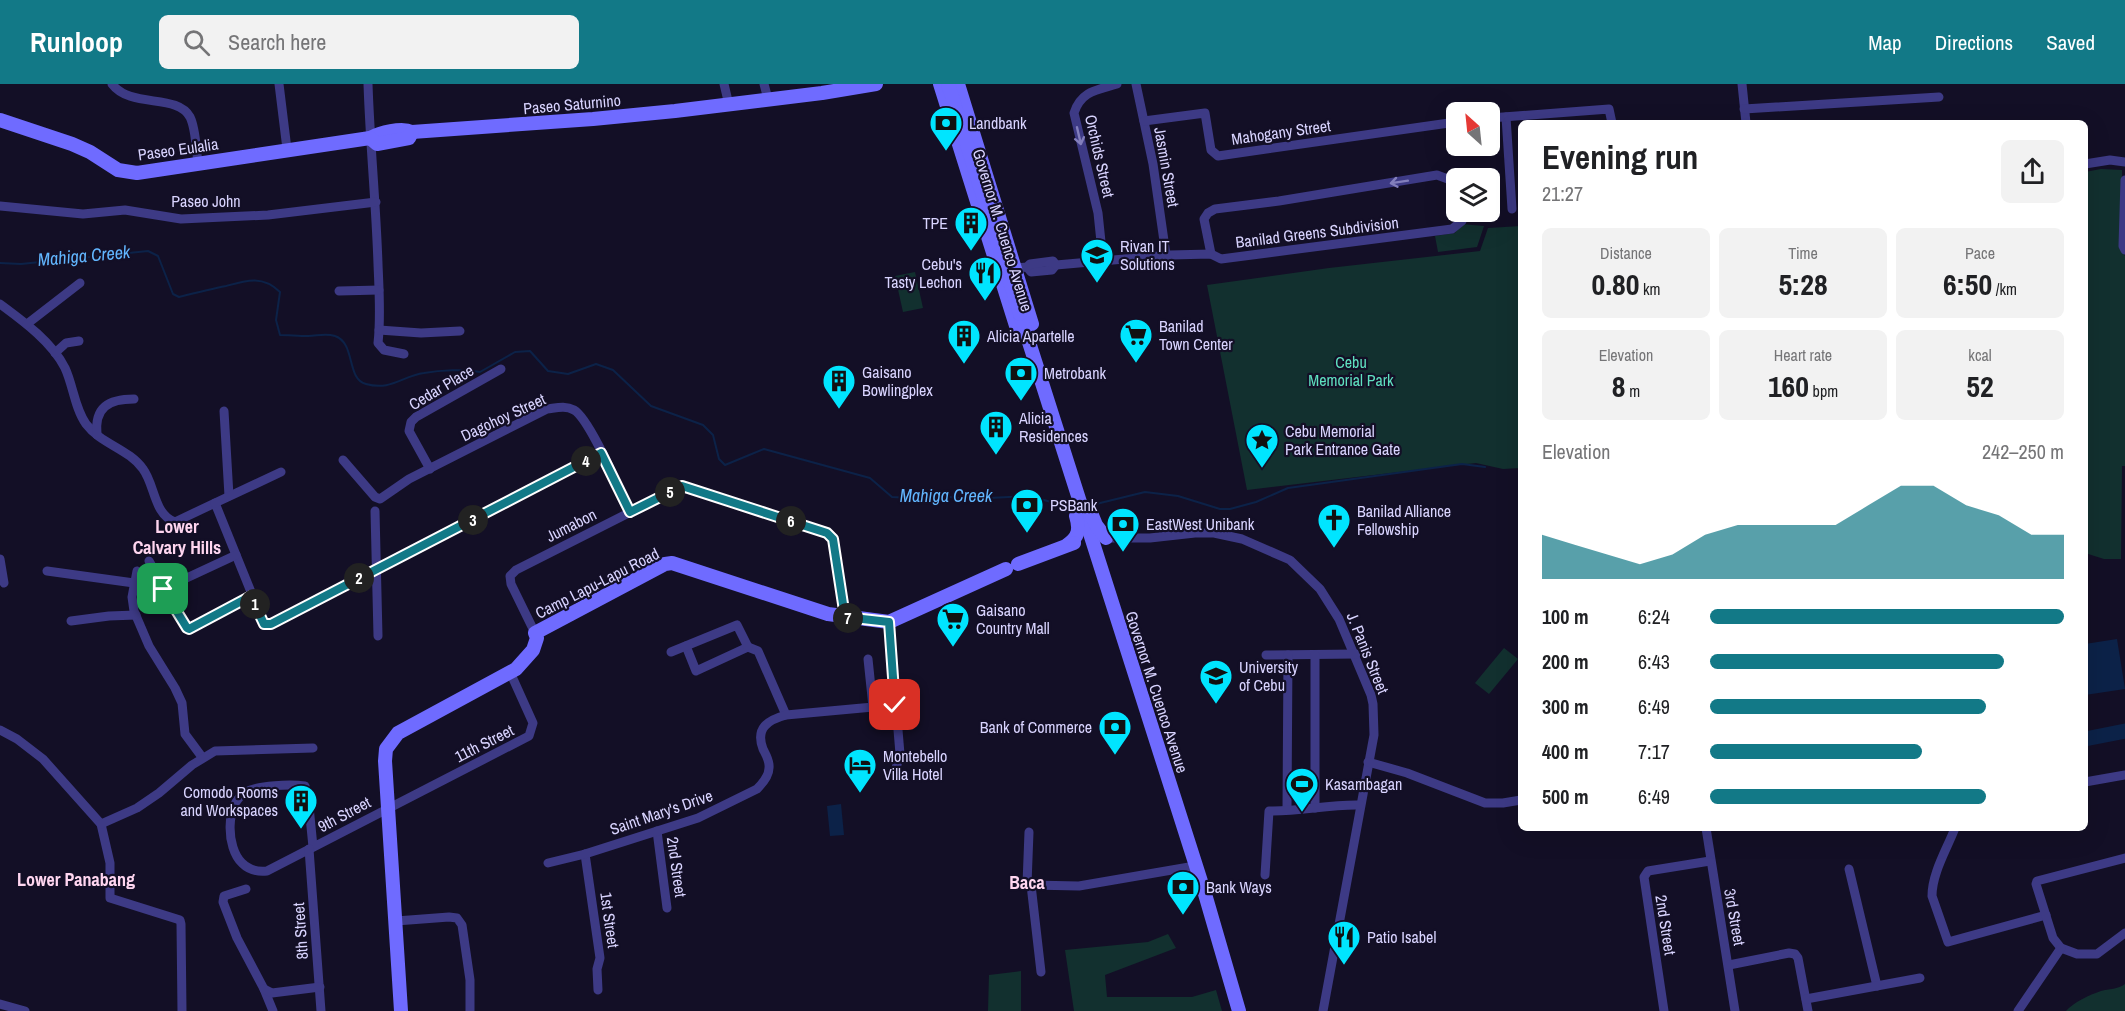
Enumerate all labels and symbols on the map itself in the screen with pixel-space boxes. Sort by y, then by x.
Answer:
street label: Paseo Saturnino [522,89,622,119]
north arrow [1446,102,1500,156]
bank icon: Landbank [928,105,964,152]
place label: Landbank [969,112,1027,134]
street label: Orchids Street [1080,112,1120,200]
street label: Mahogany Street [1230,114,1332,150]
street label: Jasmin Street [1149,125,1185,209]
one-way arrow [1074,126,1086,145]
street label: Paseo Eulalia [136,132,220,166]
street label: Governor M. Cuenco Avenue [968,146,1038,314]
one-way arrow [1390,176,1410,187]
street label: Paseo John [171,190,241,212]
building icon: TPE [953,205,989,252]
street label: Banilad Greens Subdivision [1234,211,1400,253]
place label: TPE [922,212,948,234]
place label: Rivan IT Solutions [1120,235,1175,275]
school or university icon: Rivan IT Solutions [1079,237,1115,284]
water label: Mahiga Creek [37,239,132,272]
place label: Cebu's Tasty Lechon [884,253,962,293]
restaurant icon: Cebu's Tasty Lechon [967,255,1003,302]
place label: Banilad Town Center [1159,315,1233,355]
supermarket icon: Banilad Town Center [1118,317,1154,364]
building icon: Alicia Apartelle [946,318,982,365]
place label: Alicia Apartelle [986,325,1075,347]
park label: Cebu Memorial Park [1308,351,1394,391]
bank icon: Metrobank [1003,355,1039,402]
street label: Cedar Place [404,359,478,415]
place label: Gaisano Bowlingplex [862,361,933,401]
place label: Metrobank [1044,362,1106,384]
building icon: Gaisano Bowlingplex [821,363,857,410]
street label: Dagohoy Street [457,388,549,446]
place label: Alicia Residences [1018,407,1088,447]
building icon: Alicia Residences [978,409,1014,456]
place label: Cebu Memorial Park Entrance Gate [1285,420,1400,460]
place icon: Cebu Memorial Park Entrance Gate [1244,422,1280,469]
pin: 4 [571,446,601,476]
pin: 5 [655,477,685,507]
water label: Mahiga Creek [900,483,993,508]
bank icon: PSBank [1009,487,1045,534]
place label: PSBank [1050,494,1098,516]
place label: Banilad Alliance Fellowship [1357,500,1451,540]
church icon: Banilad Alliance Fellowship [1316,502,1352,549]
street label: Jumabon [542,503,600,547]
pin: 3 [458,505,488,535]
pin: 6 [776,506,806,536]
bank icon: EastWest Unibank [1105,506,1141,553]
place label: EastWest Unibank [1146,513,1255,535]
district label: Lower Calvary Hills [133,514,221,560]
street label: Camp Lapu-Lapu Road [531,542,663,624]
pin [137,563,188,614]
pin: 2 [344,563,374,593]
pin: 1 [240,589,270,619]
place label: Gaisano Country Mall [976,599,1050,639]
supermarket icon: Gaisano Country Mall [935,601,971,648]
pin: 7 [833,603,863,633]
street label: Governor M. Cuenco Avenue [1120,608,1194,776]
street label: J. Panis Street [1342,609,1394,697]
place label: University of Cebu [1239,656,1298,696]
school or university icon: University of Cebu [1198,658,1234,705]
pin [869,679,920,730]
bank icon: Bank of Commerce [1097,709,1133,756]
place label: Bank of Commerce [980,716,1092,738]
street label: 11th Street [451,719,517,767]
place label: Montebello Villa Hotel [883,745,947,785]
hotel icon: Montebello Villa Hotel [842,747,878,794]
sports icon: Kasambagan [1284,766,1320,813]
place label: Kasambagan [1325,773,1402,795]
place label: Comodo Rooms and Workspaces [181,781,278,821]
building icon: Comodo Rooms and Workspaces [283,783,319,830]
street label: Saint Mary's Drive [607,784,715,840]
street label: 9th Street [314,791,375,837]
street label: 2nd Street [662,835,692,899]
district label: Lower Panabang [17,867,135,892]
bank icon: Bank Ways [1165,869,1201,916]
district label: Baca [1009,870,1045,895]
place label: Bank Ways [1206,876,1272,898]
street label: 3rd Street [1719,887,1751,948]
street label: 1st Street [595,891,625,950]
street label: 2nd Street [1650,893,1682,957]
street label: 8th Street [287,902,313,960]
restaurant icon: Patio Isabel [1326,919,1362,966]
place label: Patio Isabel [1367,926,1436,948]

